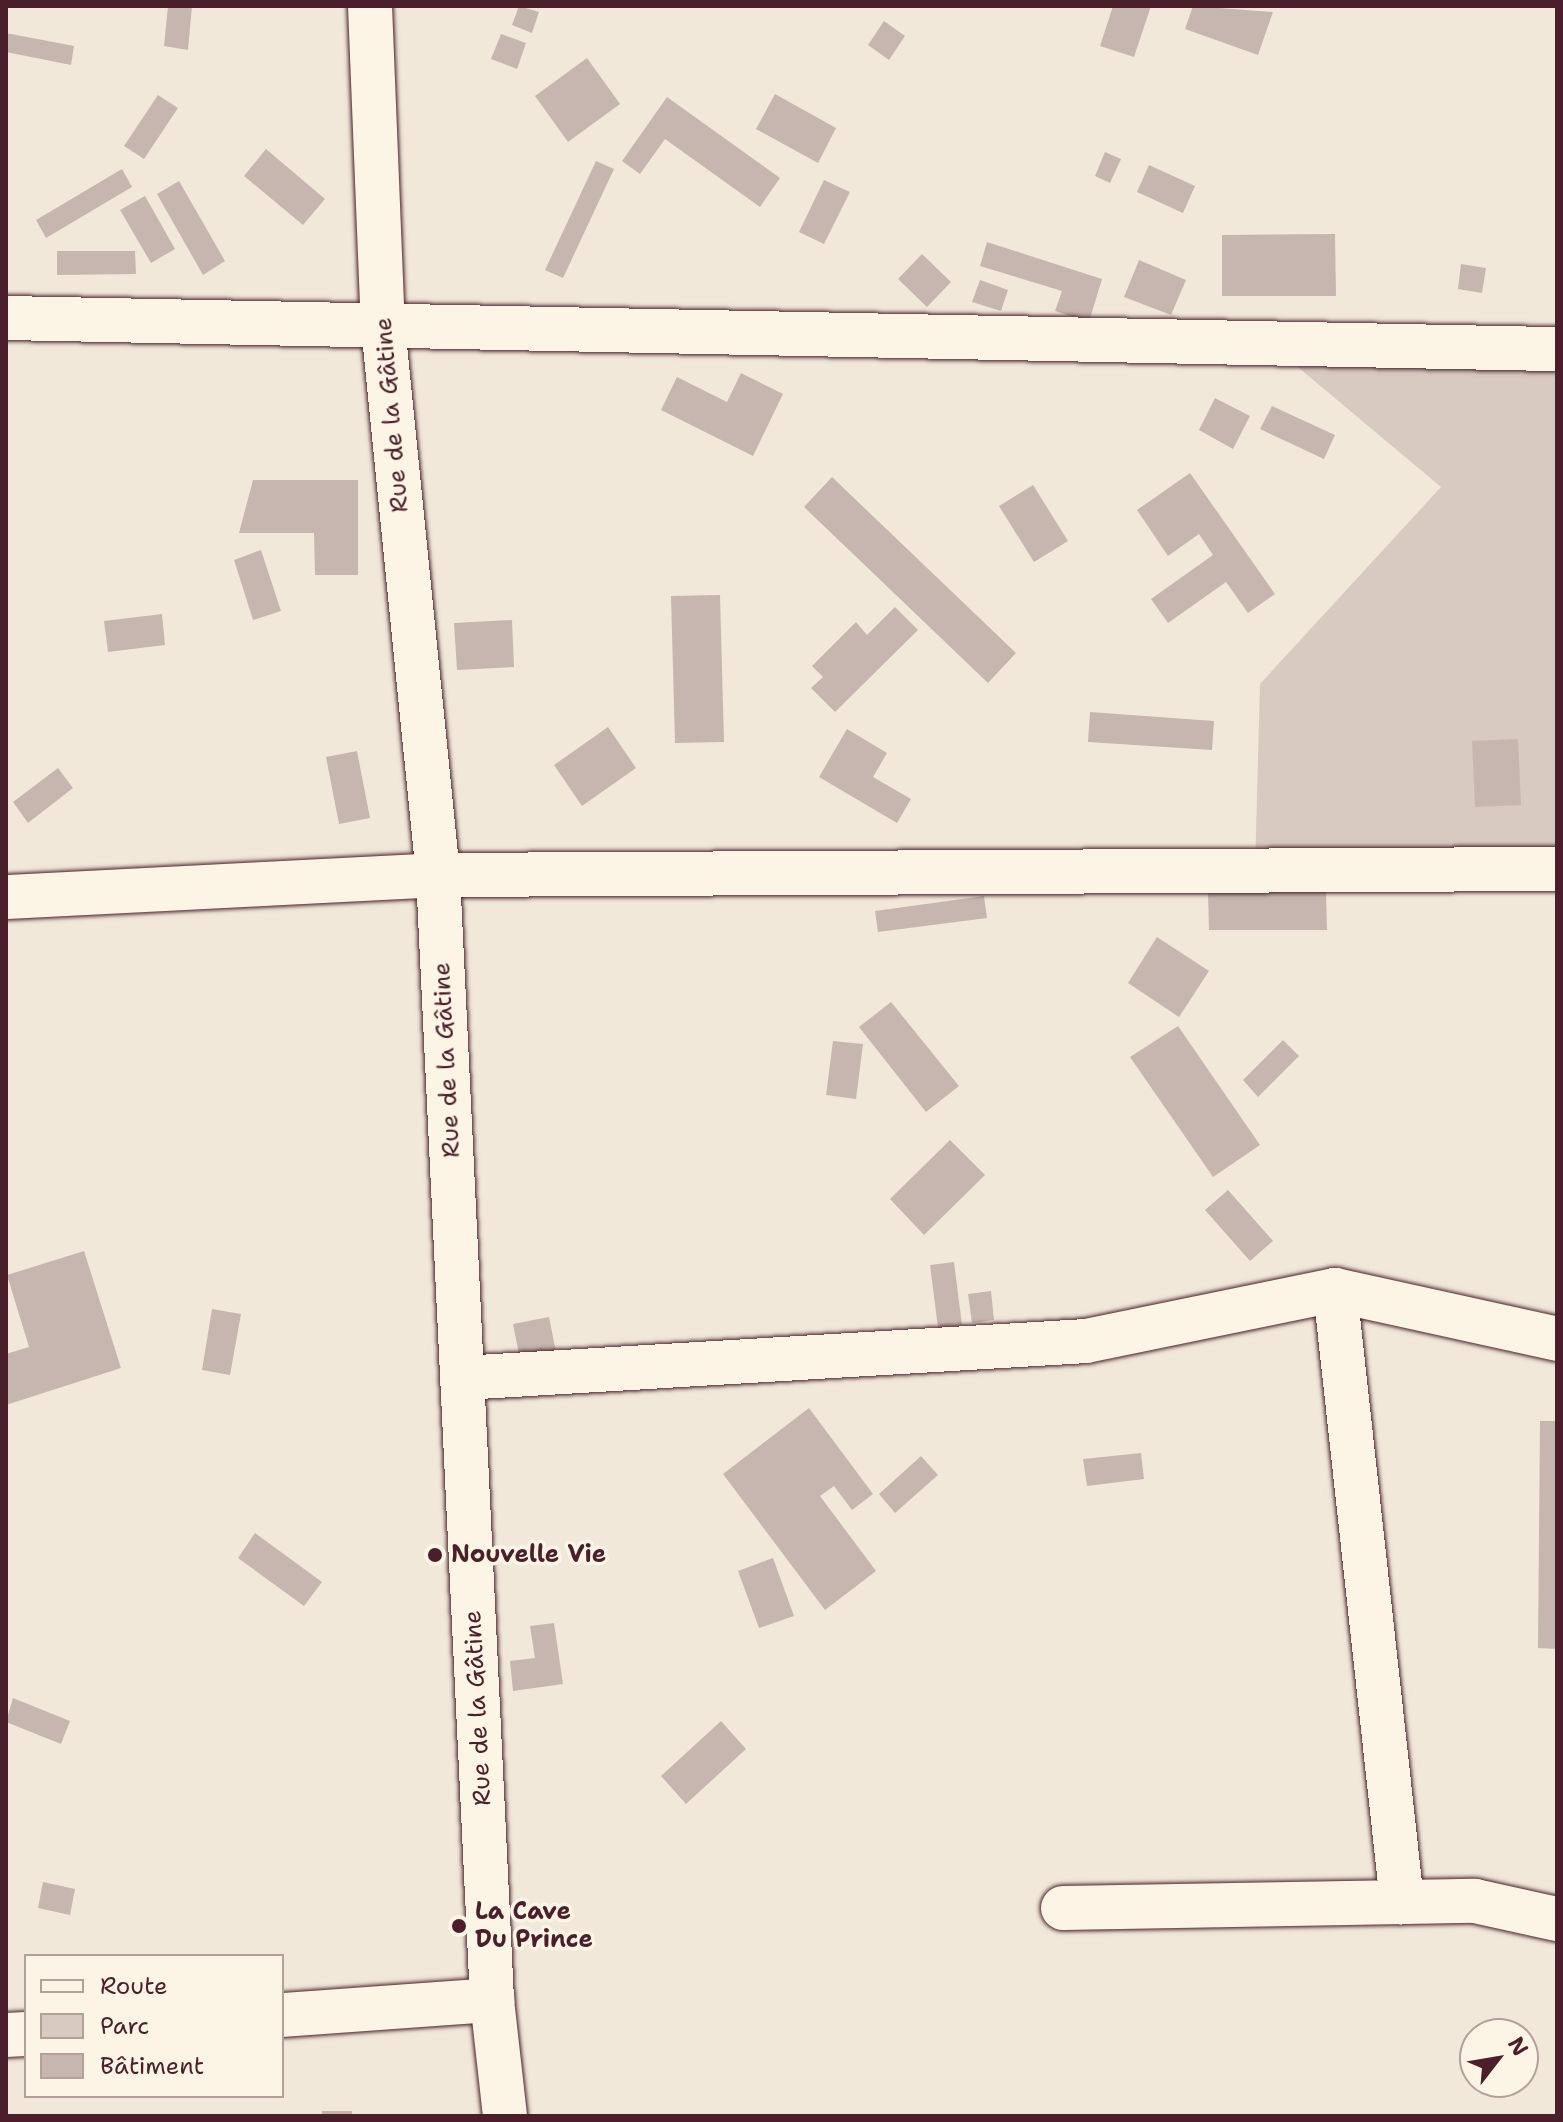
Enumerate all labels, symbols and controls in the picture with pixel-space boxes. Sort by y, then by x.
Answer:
street label: Rue de la Gâtine [369,316,415,514]
street label: Rue de la Gâtine [427,961,467,1159]
place label: Nouvelle Vie [451,1541,606,1569]
marker: Nouvelle Vie [426,1546,444,1564]
street label: Rue de la Gâtine [458,1609,498,1807]
place label: La Cave Du Prince [475,1898,593,1954]
marker: La Cave Du Prince [450,1917,468,1935]
legend [24,1954,284,2098]
text: Route [100,1970,168,2002]
text: Parc [100,2010,149,2042]
north arrow [1459,2018,1539,2098]
text: N [1501,2031,1535,2061]
text: Bâtiment [100,2050,204,2082]

